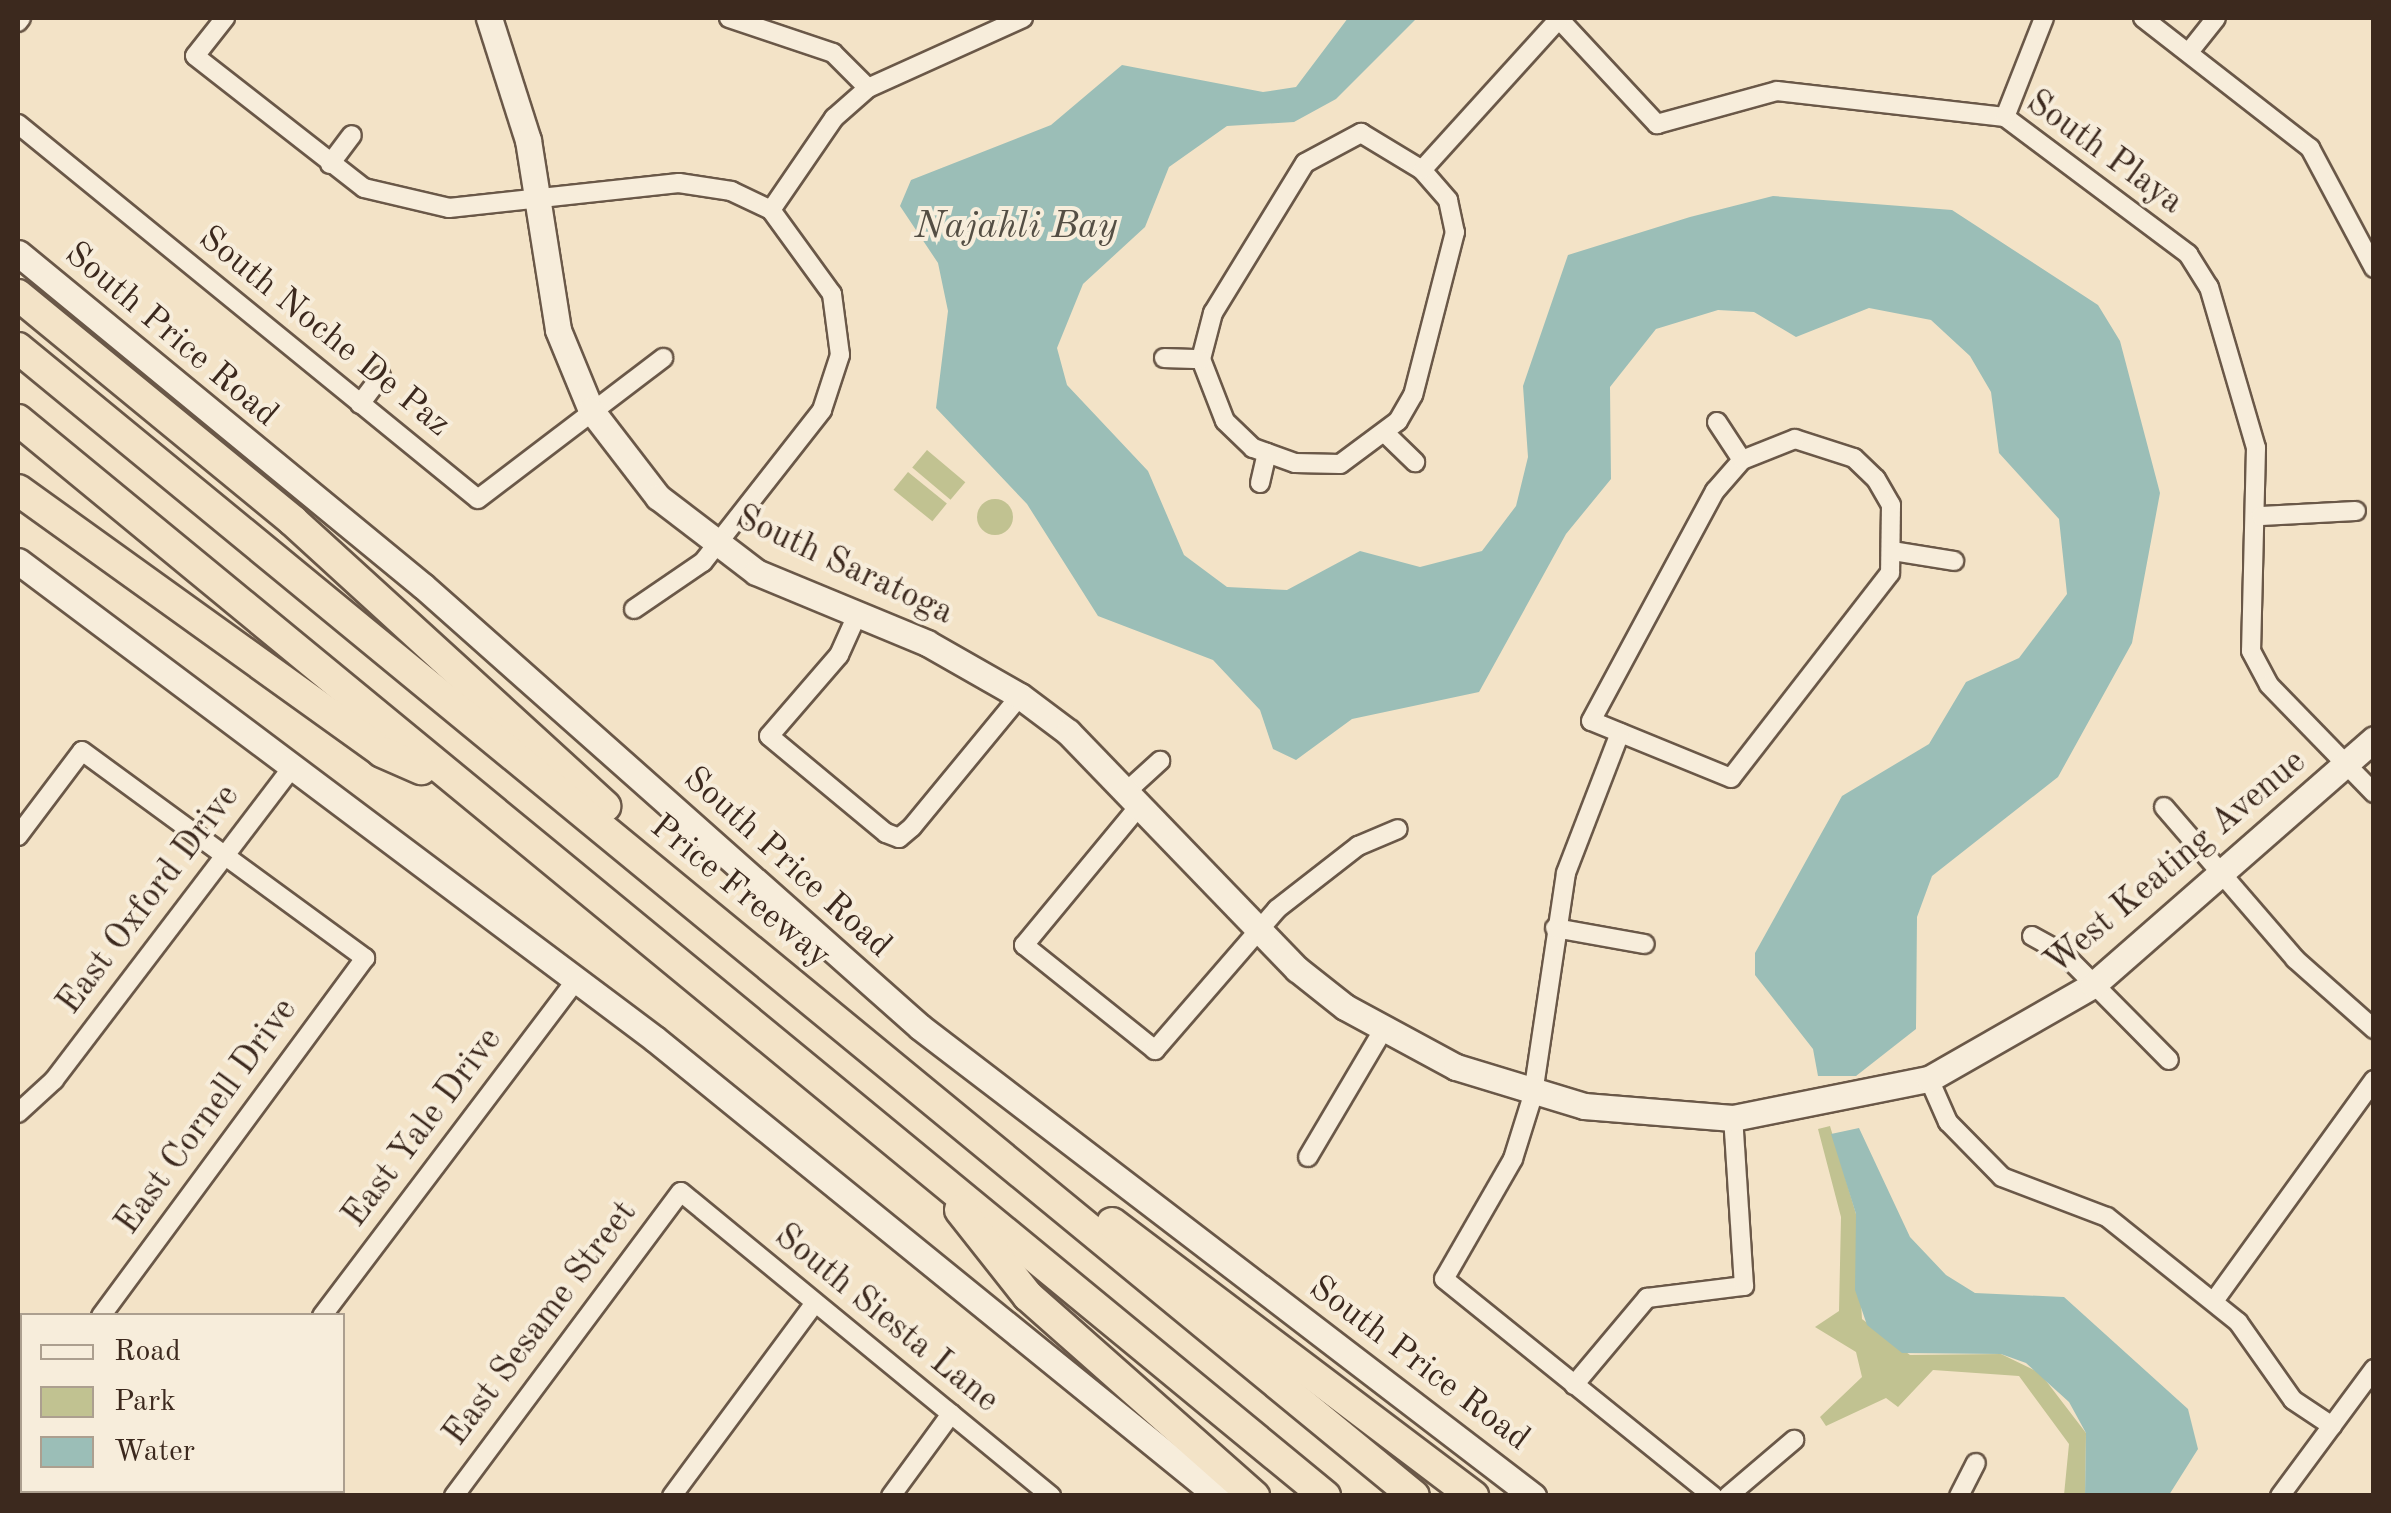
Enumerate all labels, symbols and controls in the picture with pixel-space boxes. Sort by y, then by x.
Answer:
street label: South Playa [2017,82,2191,224]
water label: Najahli Bay [915,205,1117,251]
street label: South Noche De Paz [190,218,458,446]
street label: South Price Road [56,234,286,436]
street label: South Saratoga [729,497,959,635]
street label: West Keating Avenue [2037,742,2315,984]
street label: South Price Road [674,759,900,967]
street label: East Oxford Drive [49,777,249,1023]
street label: Price Freeway [641,806,839,978]
street label: East Cornell Drive [107,991,307,1243]
street label: East Yale Drive [334,1020,512,1236]
street label: East Sesame Street [435,1193,647,1455]
street label: South Siesta Lane [765,1216,1007,1422]
street label: South Price Road [1300,1267,1538,1461]
legend [20,1313,345,1493]
text: Road [114,1337,181,1367]
text: Park [114,1387,176,1417]
text: Water [114,1437,195,1467]

